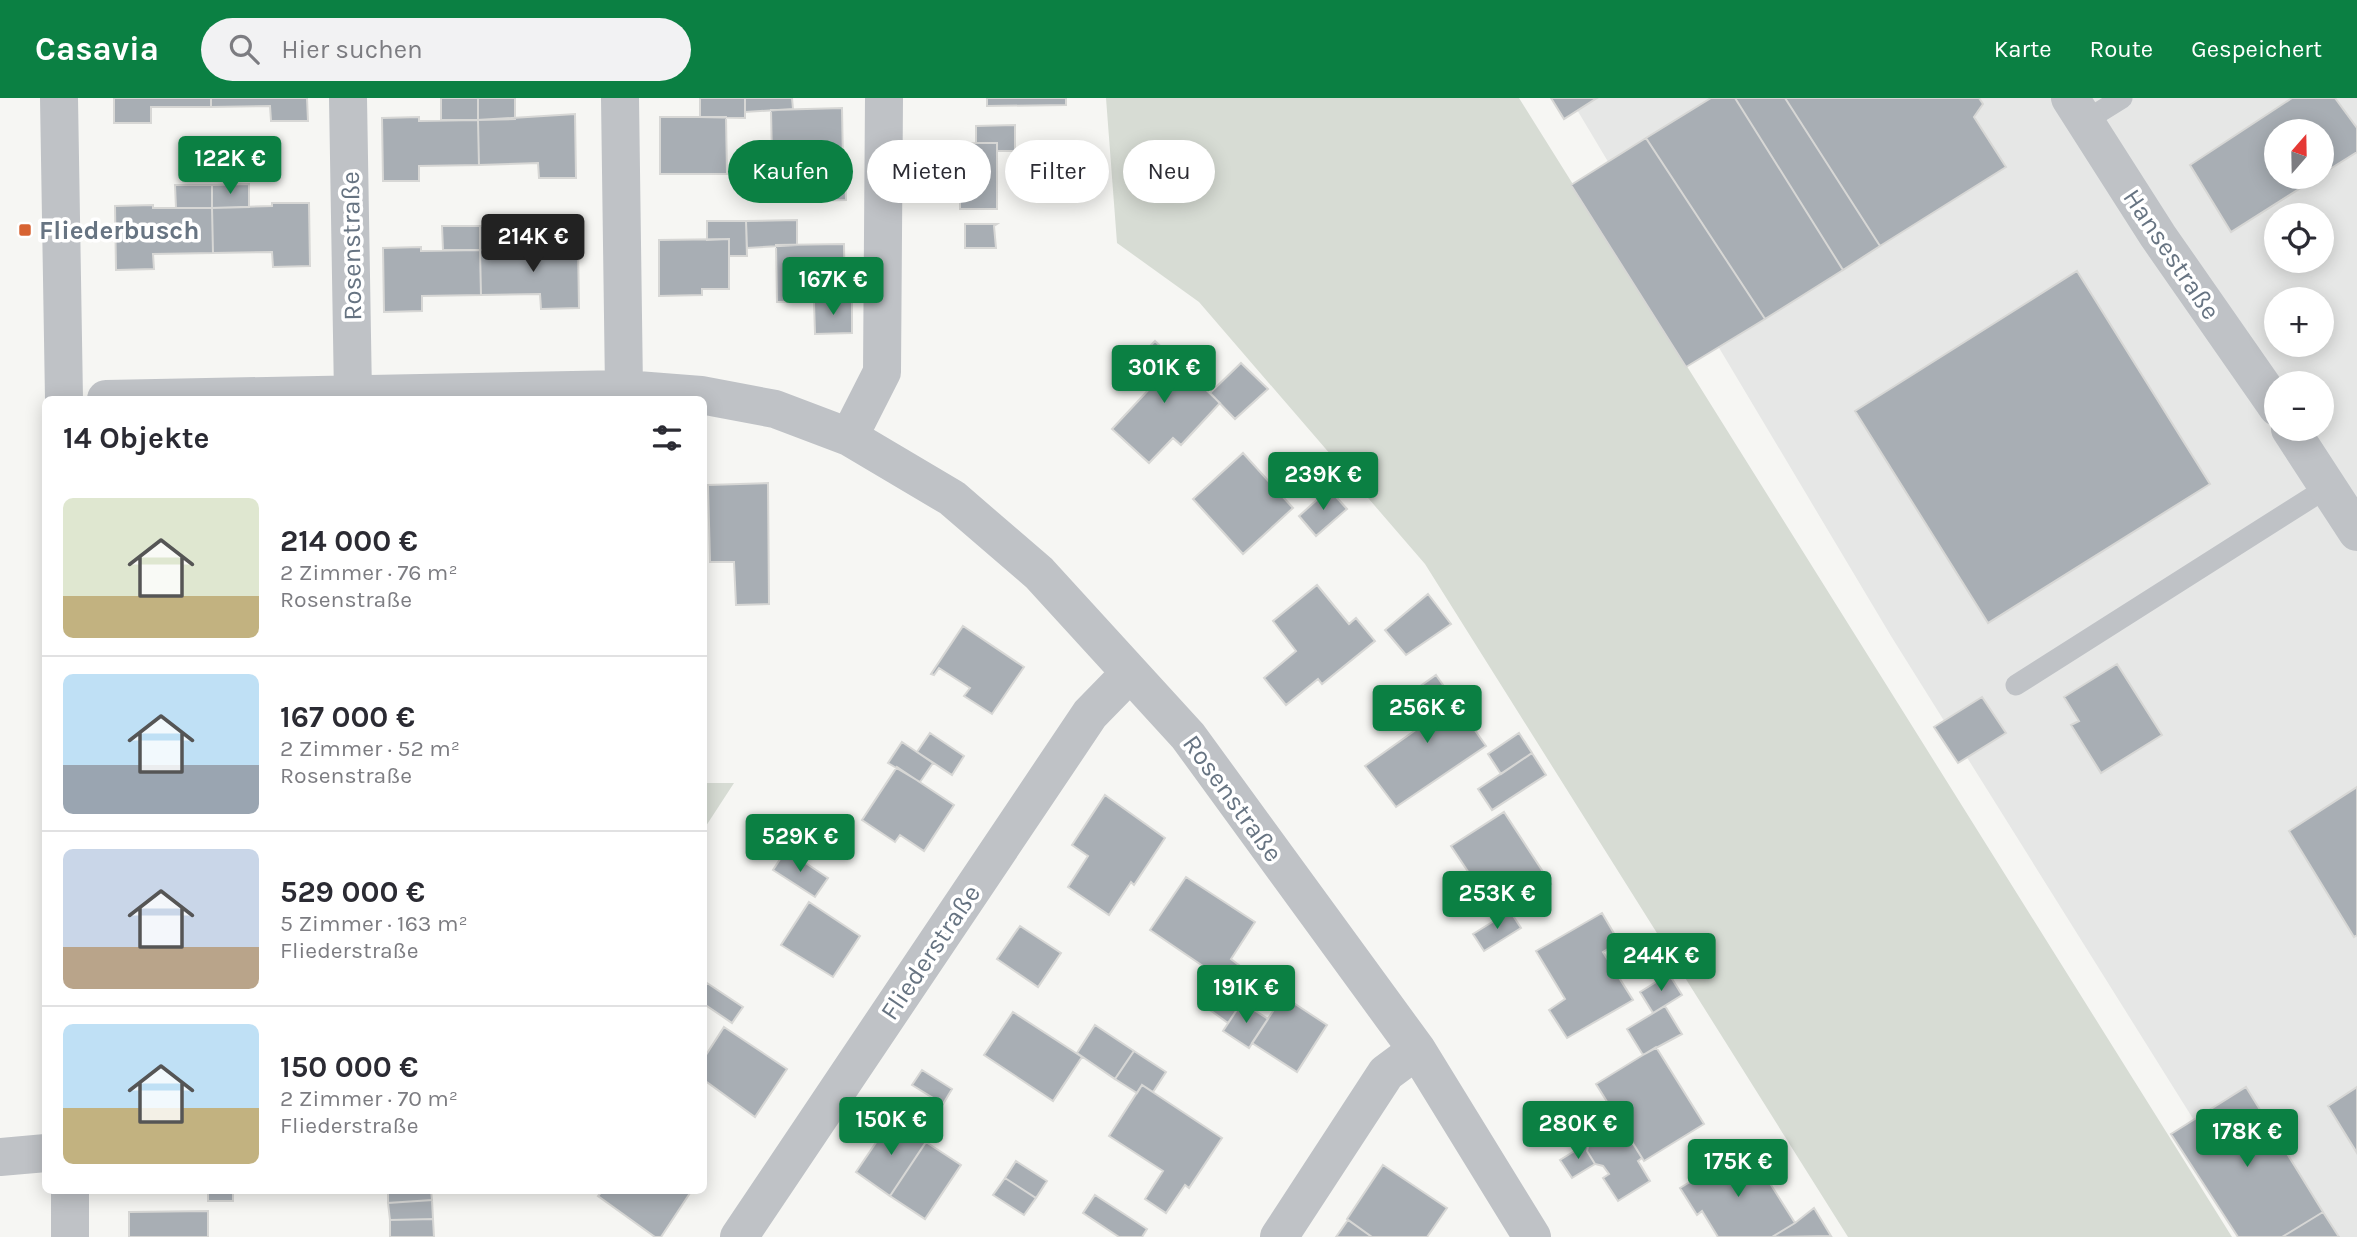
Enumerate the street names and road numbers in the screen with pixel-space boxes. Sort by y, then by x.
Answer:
street label: Rosenstraße [335,171,368,321]
street label: Hansestraße [2117,183,2227,325]
street label: Rosenstraße [1176,729,1289,868]
street label: Fliederstraße [874,879,987,1026]

